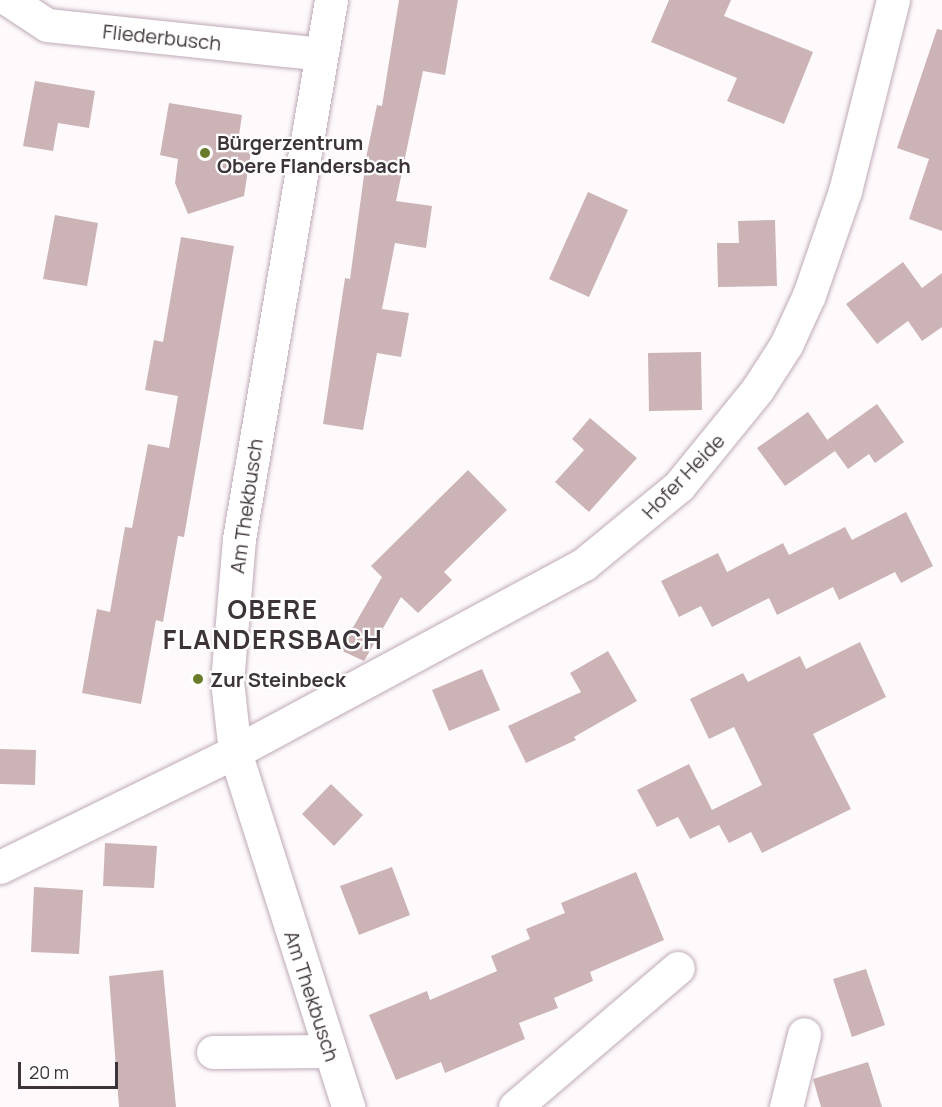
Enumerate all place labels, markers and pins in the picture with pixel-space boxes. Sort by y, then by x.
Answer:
place label: Bürgerzentrum Obere Flandersbach [217,130,411,177]
marker: Bürgerzentrum Obere Flandersbach [198,146,212,160]
place label: Zur Steinbeck [210,667,346,691]
marker: Zur Steinbeck [191,672,205,686]

